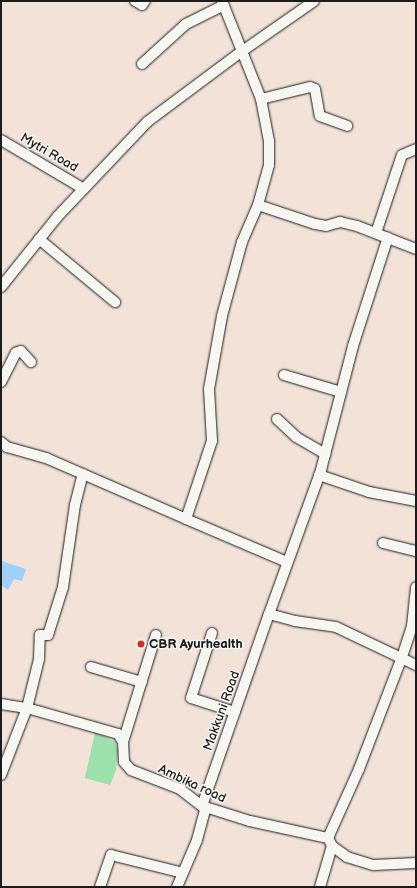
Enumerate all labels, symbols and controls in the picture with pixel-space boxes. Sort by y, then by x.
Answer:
street label: Mytri Road [17,130,81,176]
place label: CBR Ayurhealth [149,636,242,652]
marker: CBR Ayurhealth [136,639,146,649]
street label: Makkuni Road [200,669,244,753]
street label: Ambika road [156,762,228,806]

